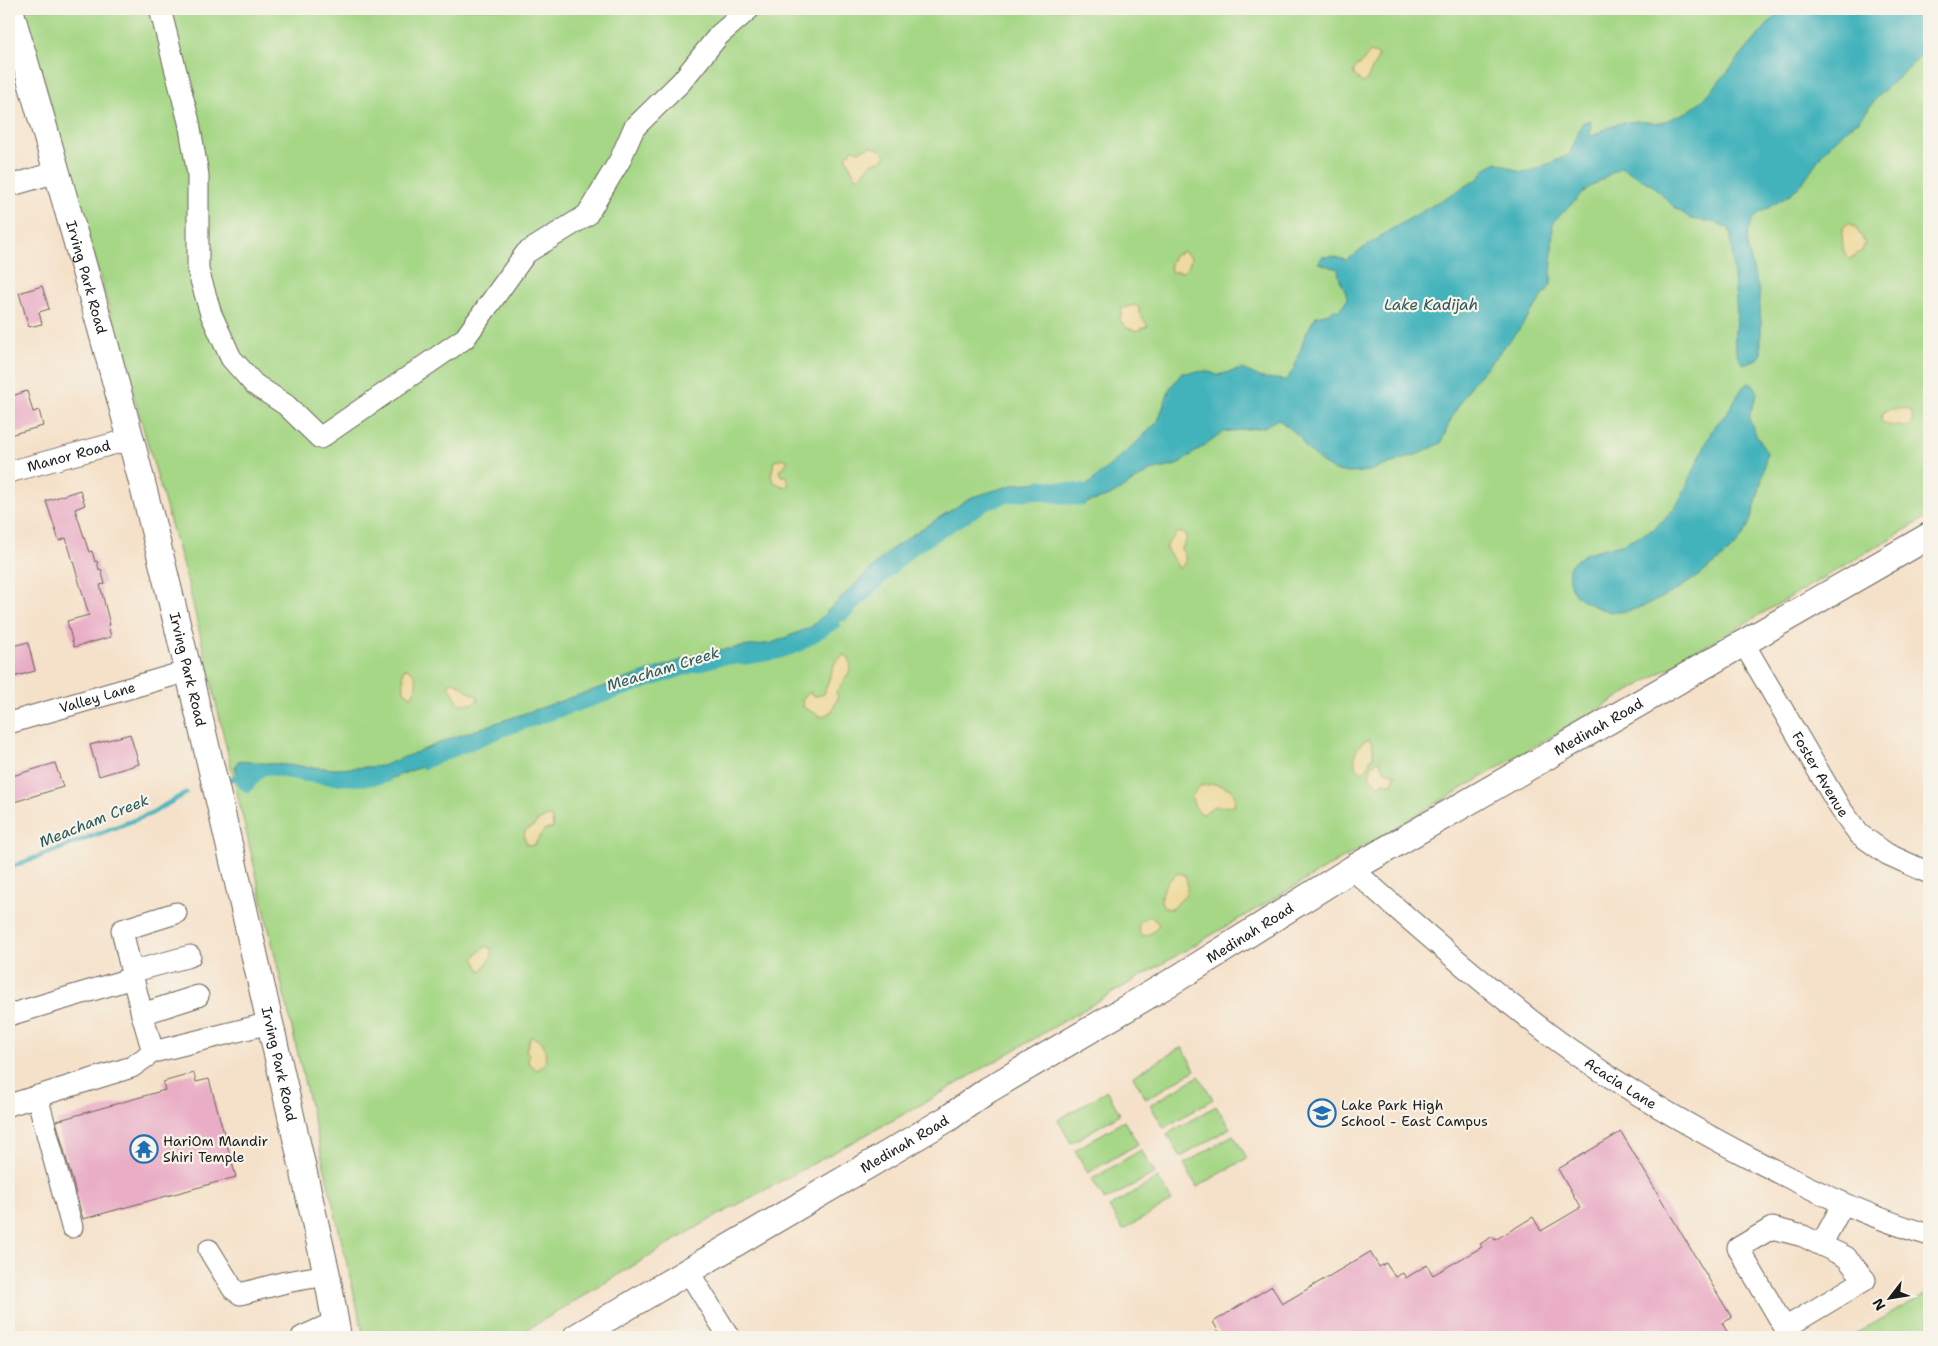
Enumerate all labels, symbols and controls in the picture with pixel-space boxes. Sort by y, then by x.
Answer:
street label: Irving Park Road [62,218,111,336]
water label: Lake Kadijah [1384,295,1478,315]
street label: Manor Road [25,436,113,476]
street label: Irving Park Road [166,610,210,728]
water label: Meacham Creek [604,642,722,696]
street label: Valley Lane [57,678,138,717]
street label: Medinah Road [1551,694,1646,759]
street label: Foster Avenue [1788,728,1853,821]
water label: Meacham Creek [36,790,152,852]
street label: Medinah Road [1203,899,1297,967]
street label: Irving Park Road [258,1005,301,1123]
street label: Acacia Lane [1581,1053,1660,1113]
place label: Lake Park High School - East Campus [1341,1096,1488,1130]
school or university icon: Lake Park High School - East Campus [1307,1098,1337,1128]
street label: Medinah Road [857,1111,952,1177]
place label: HariOm Mandir Shiri Temple [163,1132,269,1166]
temple icon: HariOm Mandir Shiri Temple [129,1134,159,1164]
north arrow [1866,1274,1916,1324]
text: N [1868,1295,1889,1314]

